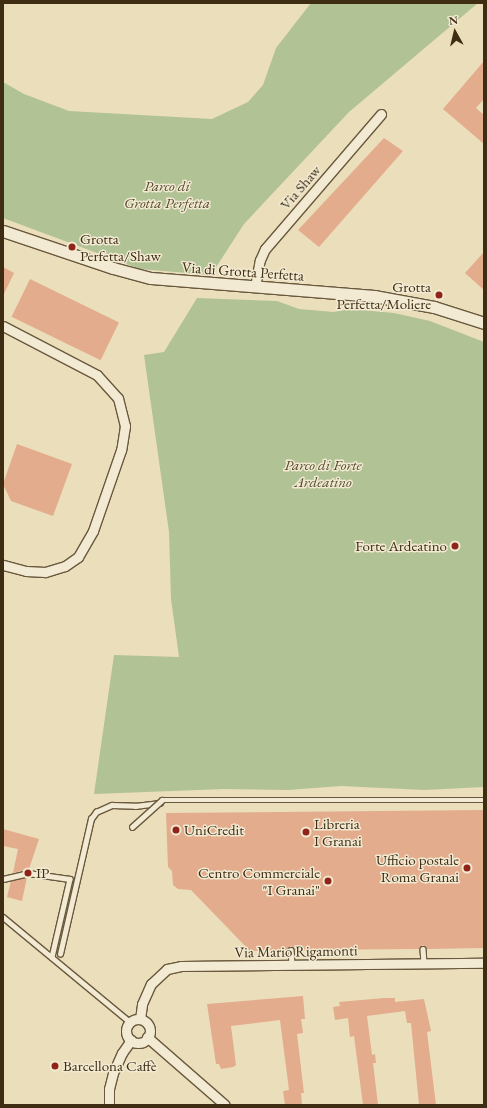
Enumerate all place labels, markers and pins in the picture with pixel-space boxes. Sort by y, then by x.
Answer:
place label: Grotta Perfetta/Shaw [80,229,161,264]
marker: Grotta Perfetta/Shaw [67,242,77,252]
place label: Grotta Perfetta/Moliere [337,277,431,312]
marker: Grotta Perfetta/Moliere [434,290,444,300]
place label: Forte Ardeatino [355,537,447,555]
marker: Forte Ardeatino [450,541,460,551]
place label: Libreria I Granai [314,814,362,849]
place label: UniCredit [184,821,244,839]
marker: UniCredit [171,825,181,835]
marker: Libreria I Granai [301,827,311,837]
place label: Ufficio postale Roma Granai [376,850,459,885]
place label: Centro Commerciale "I Granai" [198,863,320,898]
marker: Ufficio postale Roma Granai [462,863,472,873]
place label: IP [36,864,49,882]
marker: IP [23,868,33,878]
marker: Centro Commerciale "I Granai" [323,876,333,886]
place label: Barcellona Caffè [63,1057,157,1075]
marker: Barcellona Caffè [50,1061,60,1071]

